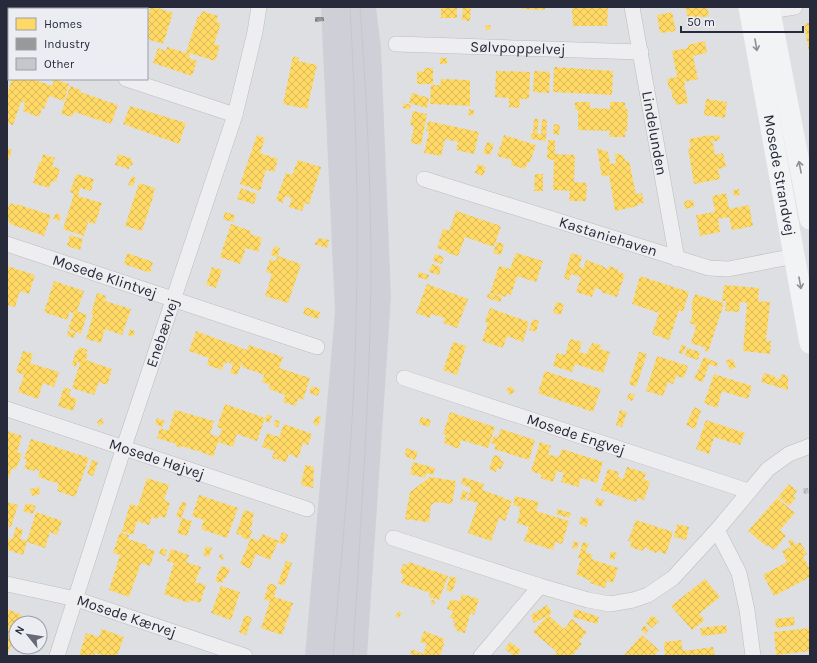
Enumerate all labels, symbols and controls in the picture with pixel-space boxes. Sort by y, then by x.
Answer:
legend [8,8,148,80]
scale bar [681,8,803,34]
text: 50 m [687,15,715,29]
text: Homes [44,17,82,31]
text: Industry [44,37,90,51]
street label: Sølvpoppelvej [470,37,566,59]
one-way arrow [753,38,761,51]
text: Other [44,57,75,71]
street label: Lindelunden [638,90,671,177]
street label: Mosede Strandvej [760,113,799,237]
one-way arrow [796,160,804,173]
street label: Kastaniehaven [557,213,660,260]
street label: Mosede Klintvej [50,251,159,302]
one-way arrow [796,277,804,290]
street label: Enebærvej [142,296,182,370]
street label: Mosede Engvej [524,410,628,459]
street label: Mosede Højvej [107,435,207,483]
street label: Mosede Kærvej [74,591,179,641]
north arrow [8,615,48,655]
text: N [12,624,27,637]

